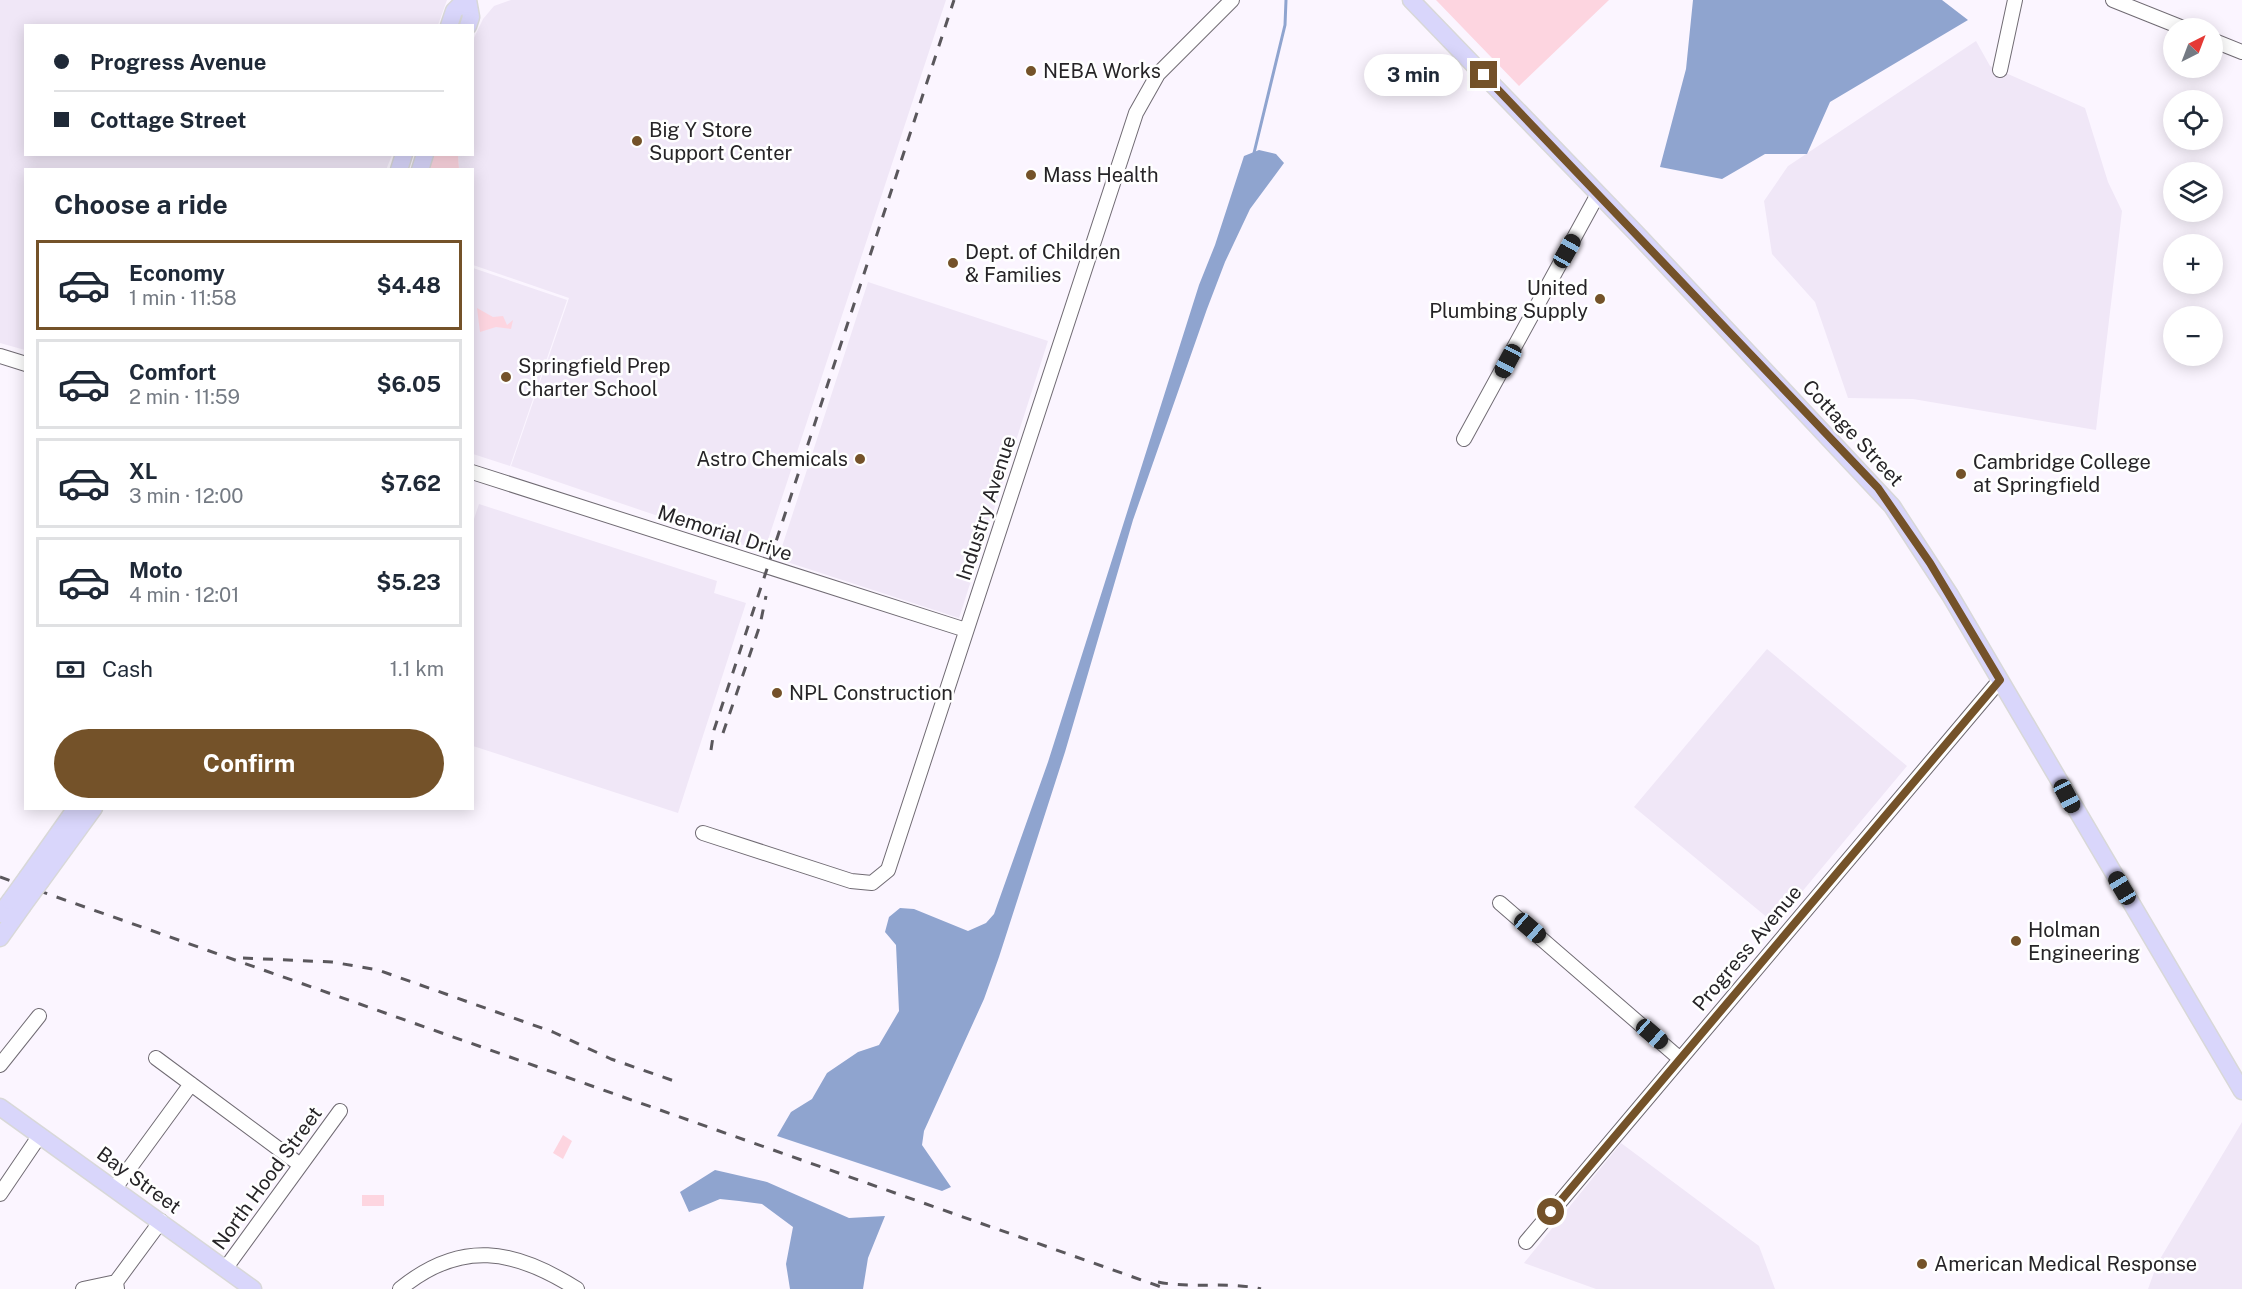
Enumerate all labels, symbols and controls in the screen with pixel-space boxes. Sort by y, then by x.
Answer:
north arrow [2163,18,2223,78]
map controls [2163,18,2223,366]
text: Progress Avenue [90,49,266,75]
callout: 3 min [1364,54,1463,96]
place label: NEBA Works [1043,59,1161,83]
route end [1470,61,1497,88]
text: 3 min [1387,63,1440,87]
marker: NEBA Works [1024,64,1038,78]
button: locate [2163,90,2223,150]
text: Cottage Street [90,107,247,133]
place label: Big Y Store Support Center [649,118,792,165]
marker: Big Y Store Support Center [630,134,644,148]
button: layers [2163,162,2223,222]
place label: Mass Health [1043,163,1159,187]
marker: Mass Health [1024,168,1038,182]
text: Choose a ride [54,188,228,220]
car [1550,231,1584,271]
button: + [2163,234,2223,294]
place label: Dept. of Children & Families [965,240,1121,287]
marker: Dept. of Children & Families [946,256,960,270]
icon: car [57,258,111,312]
text: Economy [129,260,225,286]
text: $4.48 [377,272,441,298]
place label: United Plumbing Supply [1429,276,1588,323]
text: 1 min · 11:58 [129,286,237,310]
marker: United Plumbing Supply [1593,292,1607,306]
button: − [2163,306,2223,366]
car [1492,341,1524,381]
place label: Springfield Prep Charter School [518,354,670,401]
icon: car [57,357,111,411]
text: Comfort [129,359,216,385]
marker: Springfield Prep Charter School [499,370,513,384]
text: $6.05 [377,371,441,397]
street label: Cottage Street [1798,375,1908,491]
text: 2 min · 11:59 [129,385,240,409]
street label: Industry Avenue [951,433,1021,583]
place label: Astro Chemicals [696,447,848,471]
place label: Cambridge College at Springfield [1973,450,2151,497]
marker: Astro Chemicals [853,452,867,466]
icon: car [57,456,111,510]
text: XL [129,458,157,484]
marker: Cambridge College at Springfield [1954,467,1968,481]
text: $7.62 [380,470,441,496]
text: 3 min · 12:00 [129,484,243,508]
street label: Memorial Drive [655,500,795,566]
icon: car [57,555,111,609]
text: Moto [129,557,183,583]
text: $5.23 [376,569,441,595]
text: 4 min · 12:01 [129,583,239,607]
icon: cash [54,653,87,686]
text: Cash [102,656,153,682]
text: 1.1 km [390,657,444,681]
place label: NPL Construction [789,681,953,705]
marker: NPL Construction [770,686,784,700]
button: Confirm [54,729,444,798]
car [2051,776,2083,816]
car [2105,868,2139,908]
street label: Progress Avenue [1687,880,1807,1016]
car [1511,909,1549,947]
place label: Holman Engineering [2028,918,2140,965]
marker: Holman Engineering [2009,934,2023,948]
car [1633,1015,1671,1053]
street label: North Hood Street [207,1102,327,1254]
street label: Bay Street [92,1141,186,1219]
route start [1537,1198,1564,1225]
place label: American Medical Response [1934,1252,2197,1276]
marker: American Medical Response [1915,1257,1929,1271]

